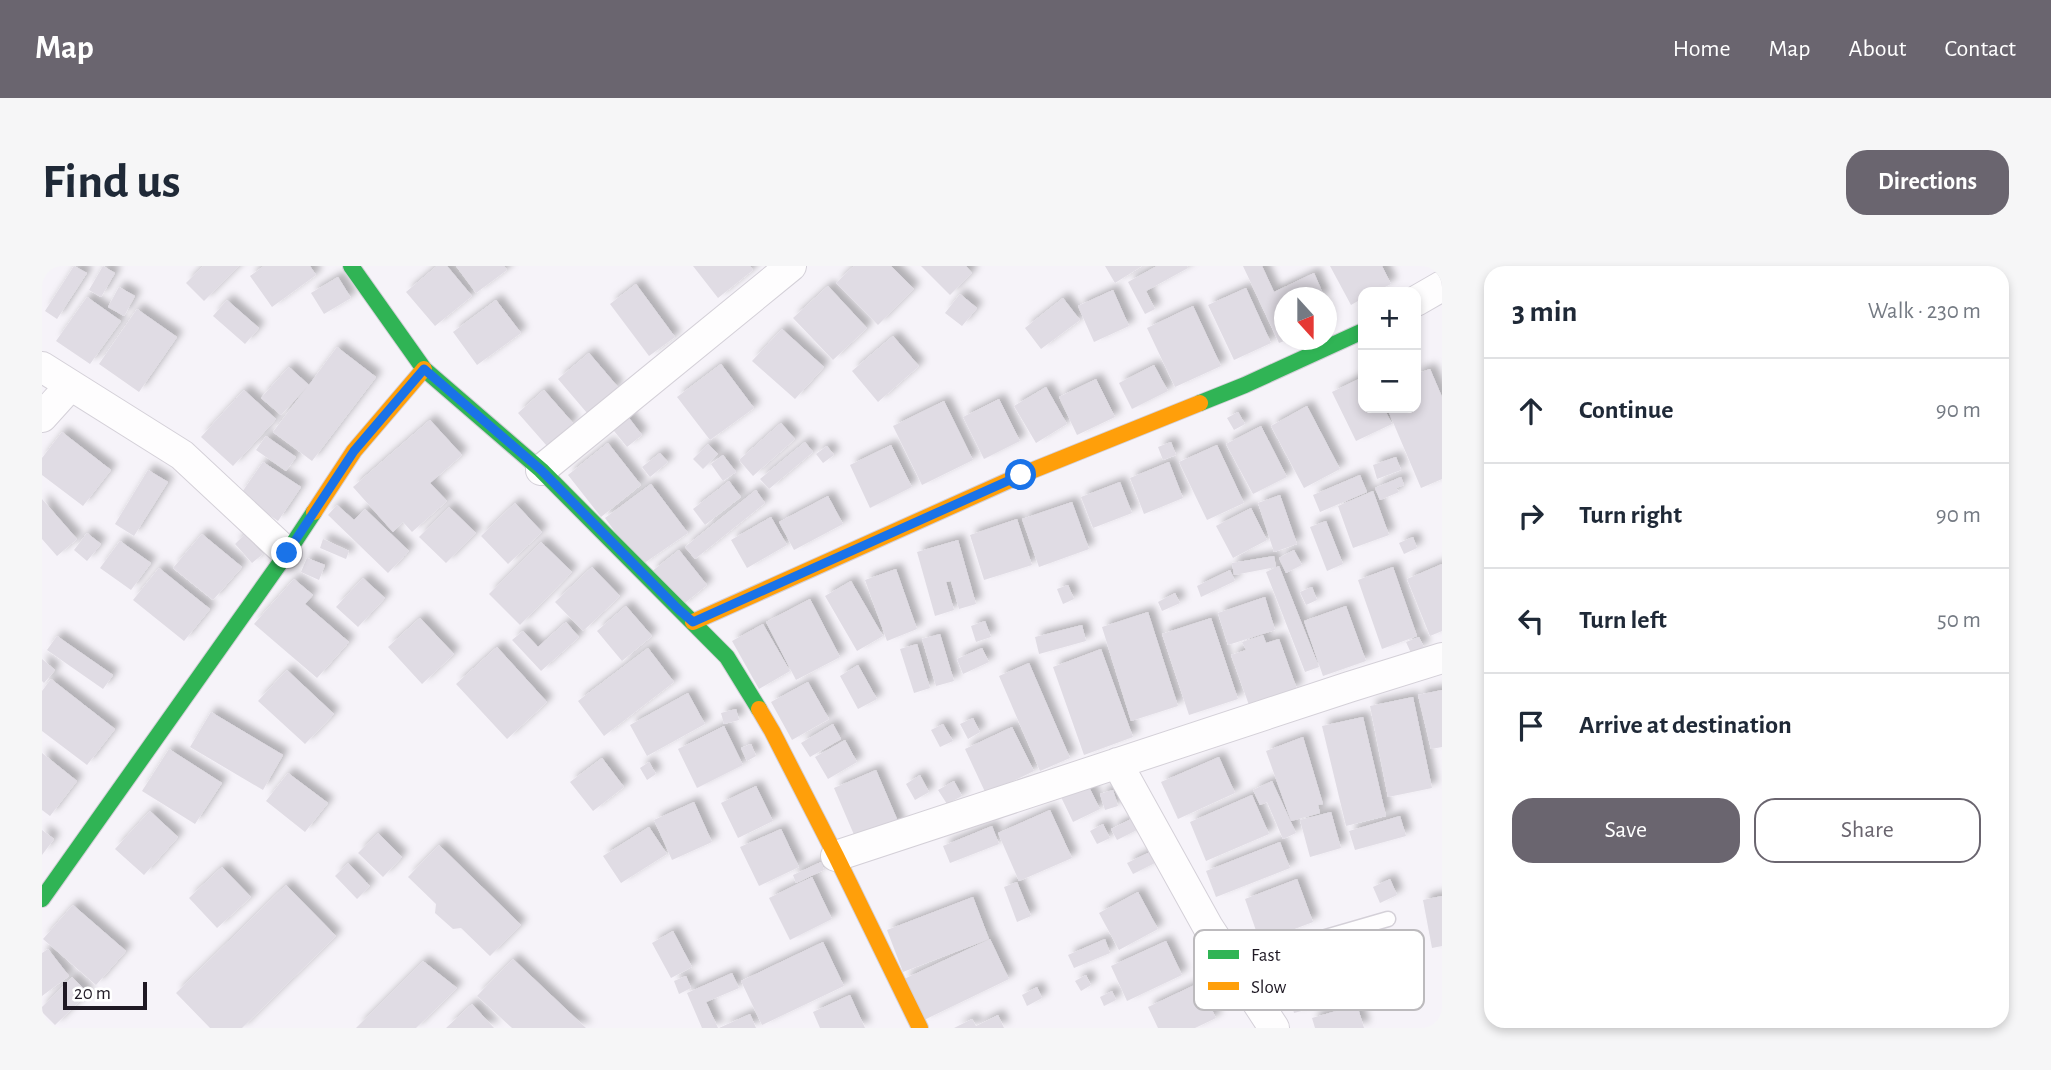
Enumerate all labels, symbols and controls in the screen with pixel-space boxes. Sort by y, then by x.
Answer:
text: Map [35,32,94,65]
text: Home [1673,37,1731,61]
text: Map [1769,37,1811,61]
text: About [1849,37,1906,61]
text: Contact [1944,37,2016,61]
button: Directions [1846,150,2009,215]
text: Find us [42,158,181,207]
north arrow [1274,287,1337,350]
map controls [1358,287,1421,413]
button: + [1358,287,1421,350]
text: 3 min [1512,297,1577,327]
text: Walk · 230 m [1868,300,1981,323]
button: − [1358,350,1421,413]
icon: ahead [1512,392,1550,430]
text: Continue [1579,397,1674,423]
text: 90 m [1936,399,1981,422]
route start [1005,459,1036,490]
icon: right [1512,497,1550,535]
text: Turn right [1579,502,1682,528]
text: 90 m [1936,504,1981,527]
route end [271,537,302,568]
icon: left [1512,602,1550,640]
text: Turn left [1579,607,1667,633]
text: 50 m [1937,609,1981,632]
icon: arrive [1512,707,1550,745]
text: Arrive at destination [1579,712,1792,738]
button: Save [1512,798,1740,863]
button: Share [1754,798,1981,863]
legend [1194,930,1424,1010]
text: Fast [1251,946,1281,965]
text: Slow [1251,978,1287,997]
scale bar [63,979,147,1011]
text: 20 m [74,984,111,1003]

